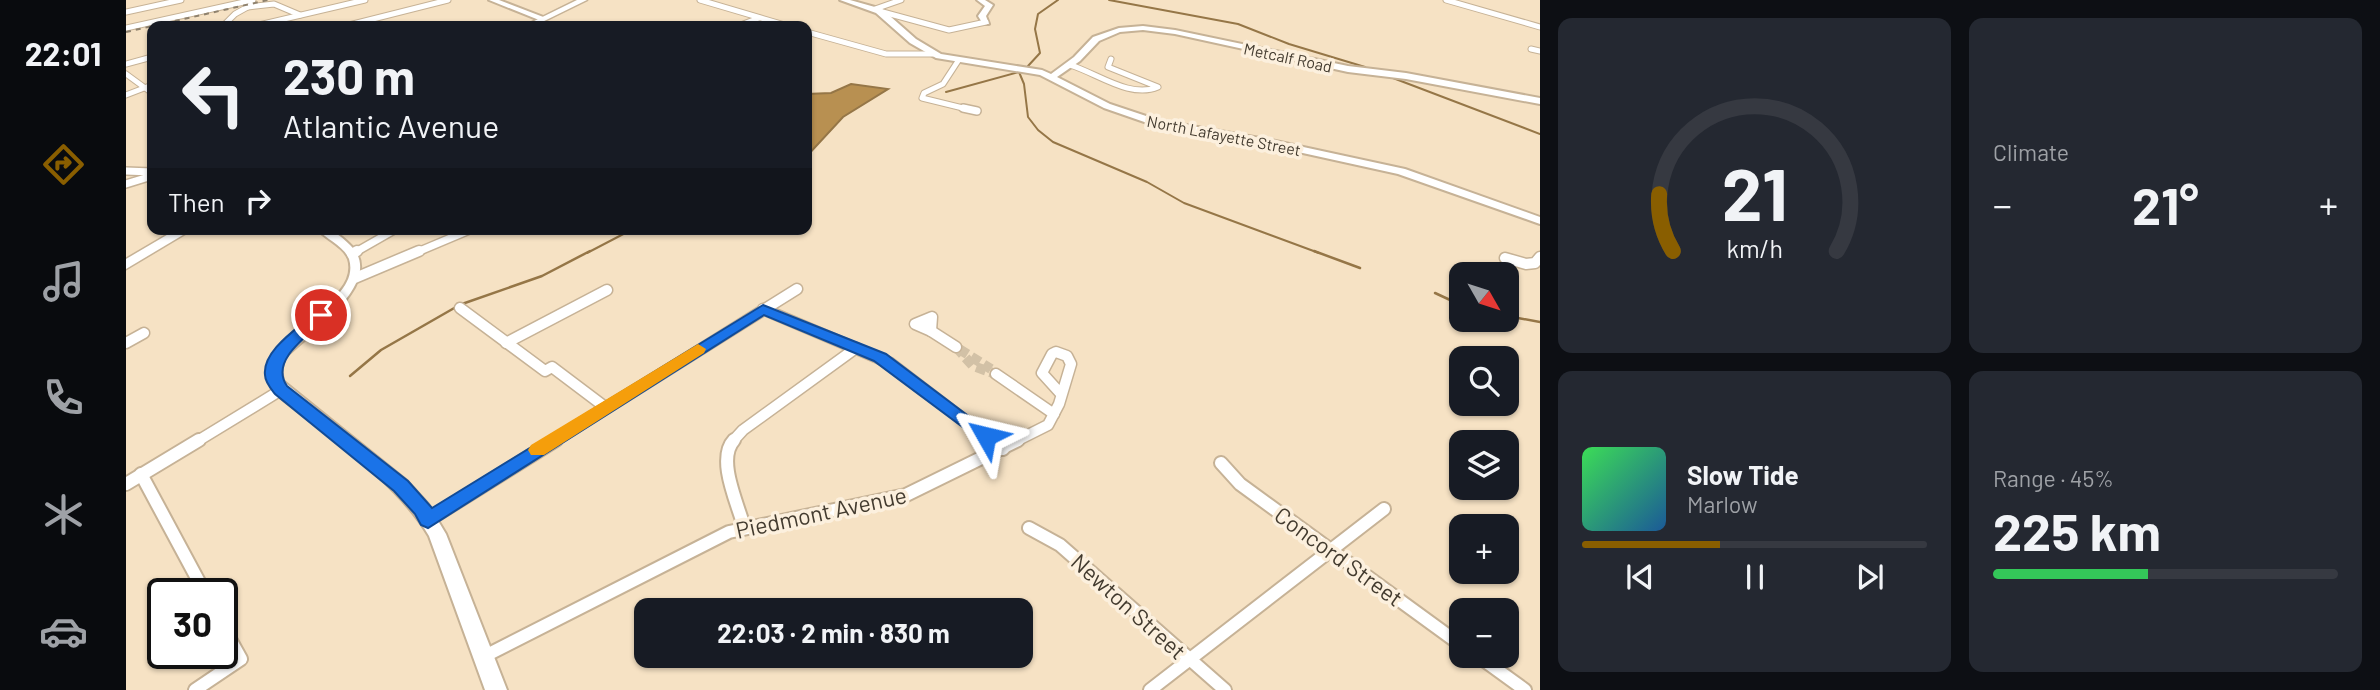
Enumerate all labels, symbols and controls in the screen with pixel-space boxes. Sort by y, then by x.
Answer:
text: 22:01 [25,34,101,72]
street label: Metcalf Road [1242,38,1334,76]
text: 230 m [283,46,415,105]
icon: left [168,49,259,140]
text: Atlantic Avenue [283,106,499,144]
street label: North Lafayette Street [1145,111,1303,159]
text: Climate [1993,138,2069,166]
icon: directions [39,140,88,189]
text: 21 [1721,149,1788,237]
text: 21° [2132,173,2199,235]
text: − [1993,181,2012,227]
text: + [2319,181,2338,227]
icon: right [239,182,277,220]
text: Then [168,186,225,217]
text: km/h [1726,233,1783,263]
icon: music [39,257,88,306]
north arrow [1449,262,1519,332]
map controls [1449,262,1519,668]
pin [291,285,351,345]
icon: arrive [302,296,340,334]
button: search [1449,346,1519,416]
icon: phone [39,373,88,422]
position arrow [949,399,1023,473]
button: layers [1449,430,1519,500]
text: Slow Tide [1687,459,1799,490]
text: Range · 45% [1993,464,2114,492]
street label: Piedmont Avenue [733,480,909,544]
icon: climate [39,490,88,539]
text: Marlow [1687,490,1758,518]
text: 225 km [1993,499,2161,561]
street label: Concord Street [1270,500,1408,612]
button: + [1449,514,1519,584]
street label: Newton Street [1066,547,1192,665]
icon: previous [1621,558,1659,596]
icon: pause [1736,558,1774,596]
icon: next [1851,558,1889,596]
speed limit sign: 30 [147,578,238,669]
button: − [1449,598,1519,668]
icon: car [39,607,88,656]
text: 22:03 · 2 min · 830 m [717,617,950,648]

